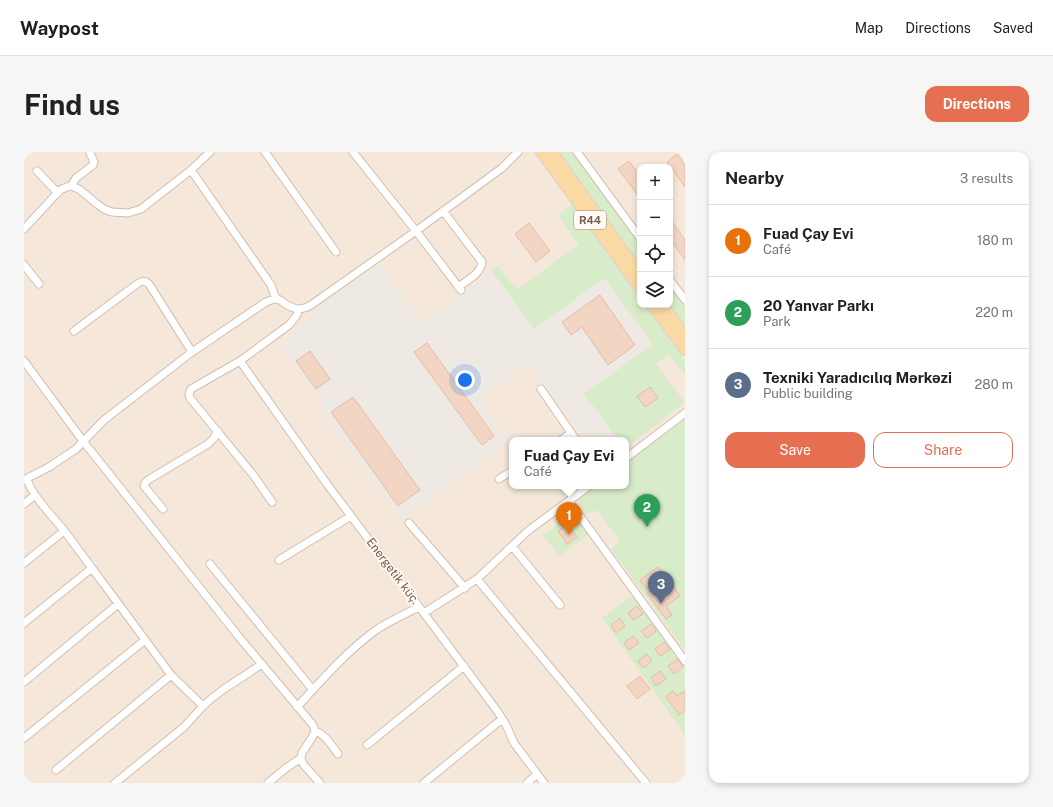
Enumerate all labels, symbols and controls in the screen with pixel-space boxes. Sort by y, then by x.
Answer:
text: Waypost [20,17,99,39]
text: Map [855,20,883,36]
text: Directions [905,20,971,36]
text: Saved [993,20,1033,36]
button: Directions [925,86,1029,122]
text: Find us [24,88,120,121]
map controls [637,164,673,308]
button: + [637,164,673,200]
text: Nearby [725,168,784,188]
text: 3 results [960,171,1013,186]
button: − [637,200,673,236]
road number: R44 [574,211,606,229]
text: Fuad Çay Evi [763,225,854,242]
text: 1 [735,233,741,248]
text: 180 m [977,233,1013,248]
button: locate [637,236,673,272]
text: Café [763,242,791,257]
button: layers [637,272,673,308]
text: 20 Yanvar Parkı [763,297,874,314]
text: 2 [734,305,742,320]
text: 220 m [975,305,1013,320]
text: Park [763,314,791,329]
text: Texniki Yaradıcılıq Mərkəzi [763,369,952,386]
your location [455,370,475,390]
text: 3 [734,377,742,392]
text: 280 m [975,377,1013,392]
text: Public building [763,386,853,401]
button: Save [725,432,865,468]
button: Share [873,432,1013,468]
popup [509,437,629,489]
text: Fuad Çay Evi [524,447,614,464]
text: Café [524,464,552,479]
pin: 2 [634,494,660,527]
pin: 1 [556,502,582,535]
street label: Energetik küç. [363,535,423,607]
pin: 3 [648,571,674,604]

